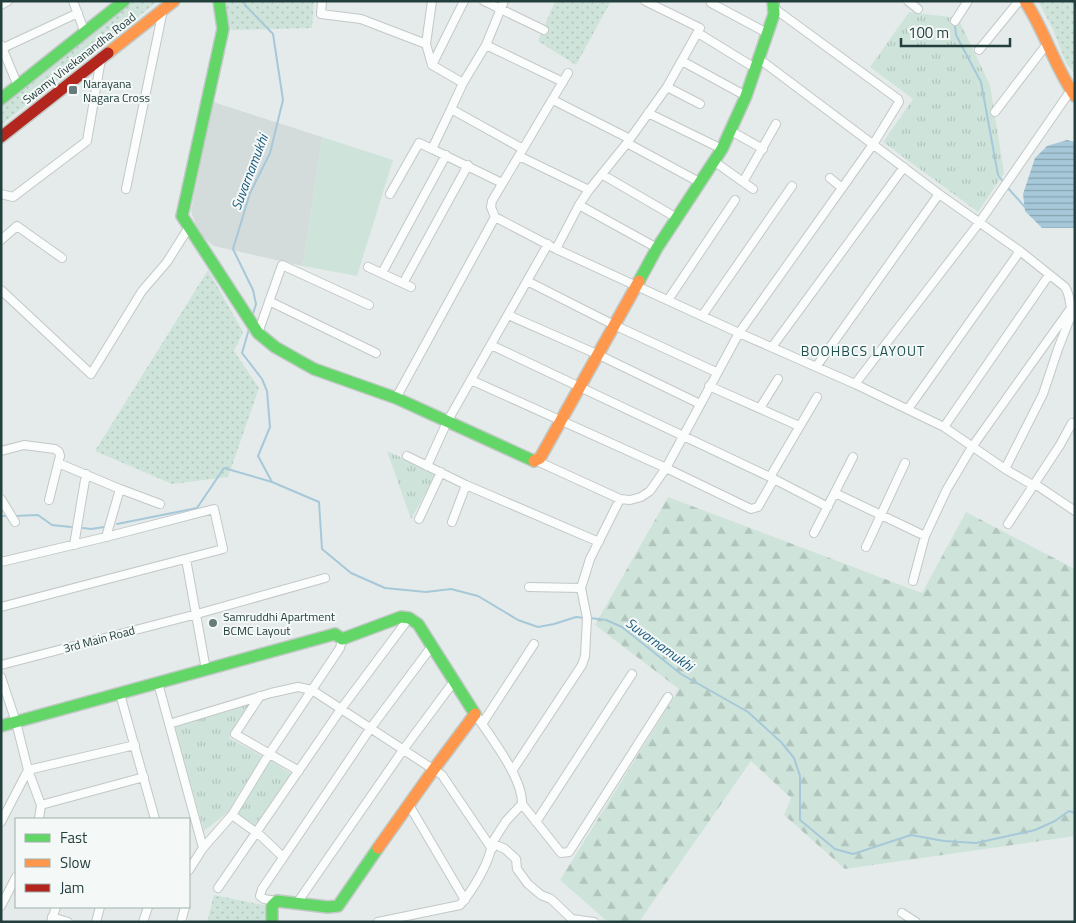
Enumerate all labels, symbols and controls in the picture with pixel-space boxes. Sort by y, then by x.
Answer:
street label: Swamy Vivekanandha Road [18,8,140,108]
scale bar [901,15,1010,47]
text: 100 m [908,21,949,44]
place label: Narayana Nagara Cross [83,74,151,107]
marker: Narayana Nagara Cross [67,84,79,96]
water label: Suvarnamukhi [225,129,274,213]
district label: BOOHBCS LAYOUT [801,340,925,361]
place label: Samruddhi Apartment BCMC Layout [223,607,336,640]
water label: Suvarnamukhi [622,612,700,677]
marker: Samruddhi Apartment BCMC Layout [207,617,219,629]
street label: 3rd Main Road [61,620,137,658]
legend [15,818,190,908]
text: Fast [60,826,88,849]
text: Slow [60,851,91,874]
text: Jam [60,876,84,899]

